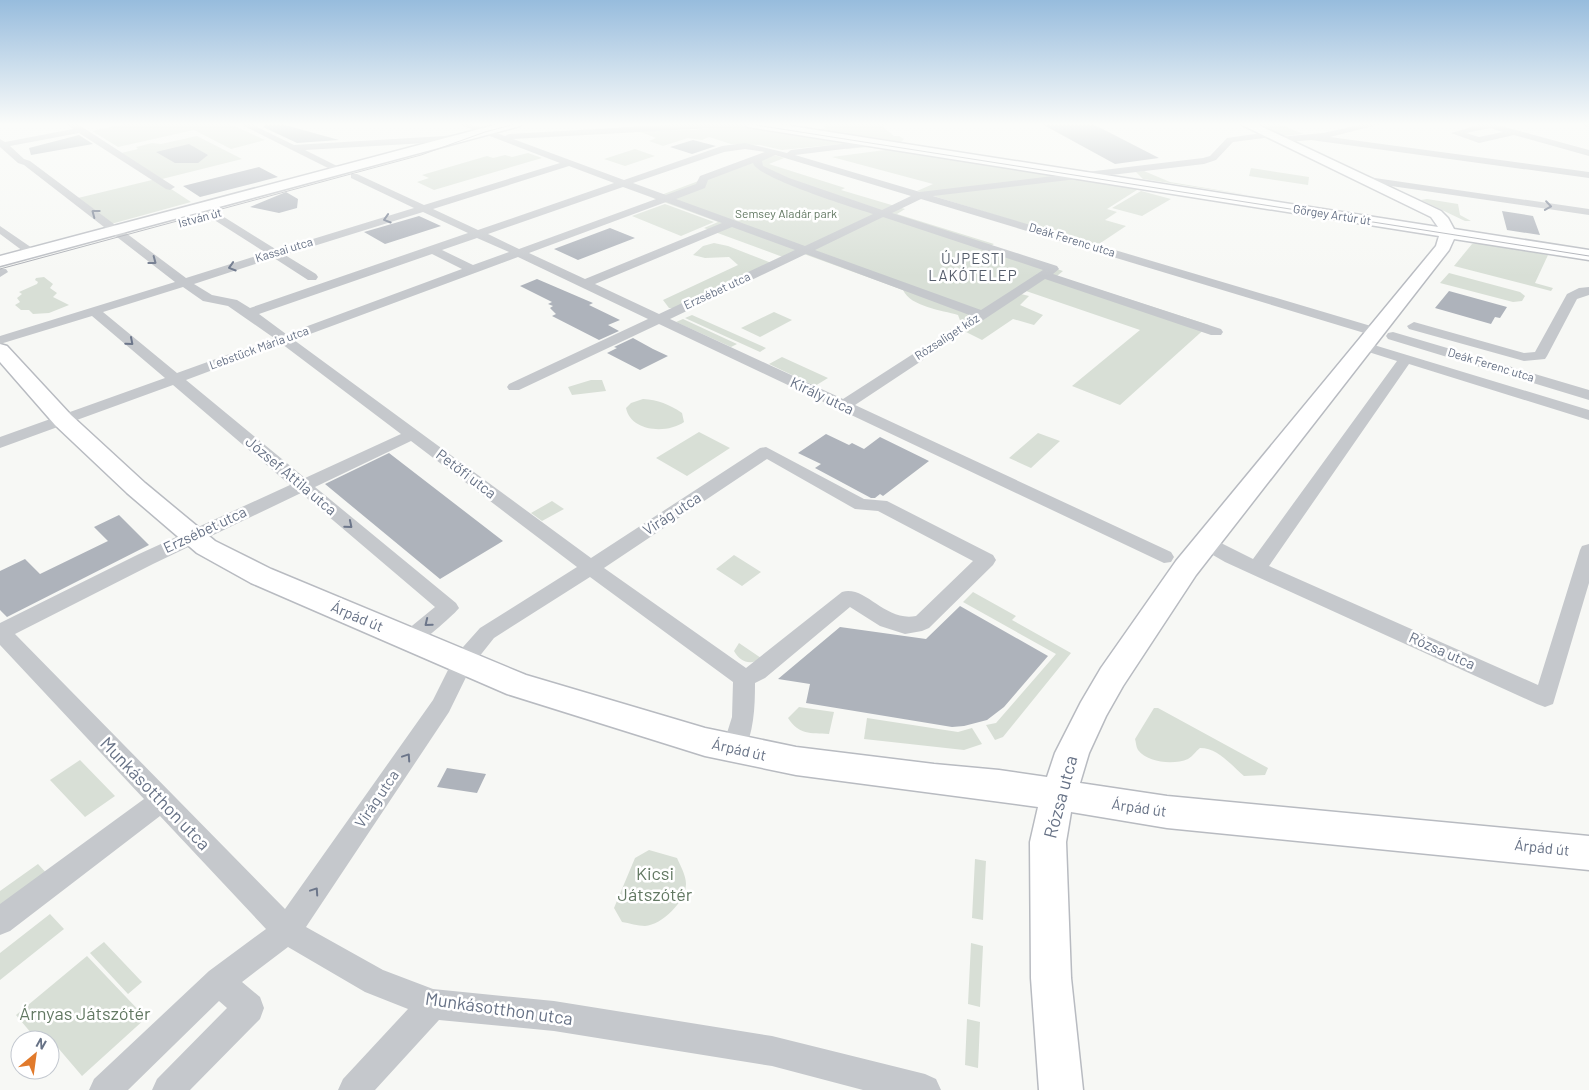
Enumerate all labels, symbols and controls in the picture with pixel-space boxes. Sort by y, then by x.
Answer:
one-way arrow [1545,200,1553,211]
street label: Görgey Artúr út [1292,201,1372,227]
street label: István út [176,204,223,230]
park label: Semsey Aladár park [735,206,837,220]
one-way arrow [92,211,101,219]
one-way arrow [384,213,392,223]
street label: Deák Ferenc utca [1027,219,1117,259]
street label: Kassai utca [253,234,314,264]
district label: ÚJPESTI LAKÓTELEP [928,249,1018,284]
one-way arrow [147,255,156,263]
one-way arrow [228,261,237,271]
street label: Erzsébet utca [681,269,752,312]
street label: Rózsaliget köz [912,310,981,362]
street label: Lebstück Mária utca [207,323,310,372]
one-way arrow [125,336,134,345]
street label: Deák Ferenc utca [1446,344,1536,384]
street label: Király utca [788,373,857,418]
street label: József Attila utca [242,432,341,519]
street label: Petőfi utca [433,445,500,502]
street label: Virág utca [639,488,704,539]
street label: Erzsébet utca [160,502,249,556]
one-way arrow [343,519,352,527]
street label: Árpád út [328,597,386,635]
one-way arrow [425,617,434,626]
street label: Rózsa utca [1407,628,1478,673]
street label: Munkásotthon utca [96,732,215,854]
street label: Árpád út [710,734,768,764]
one-way arrow [401,753,410,762]
street label: Rózsa utca [1038,753,1082,840]
street label: Virág utca [350,766,402,831]
street label: Árpád út [1111,794,1168,820]
street label: Árpád út [1514,835,1570,859]
park label: Kicsi Játszótér [618,862,693,905]
one-way arrow [309,887,318,896]
street label: Munkásotthon utca [424,987,574,1029]
park label: Árnyas Játszótér [19,1002,151,1024]
north arrow [10,1030,60,1080]
text: N [33,1034,50,1053]

